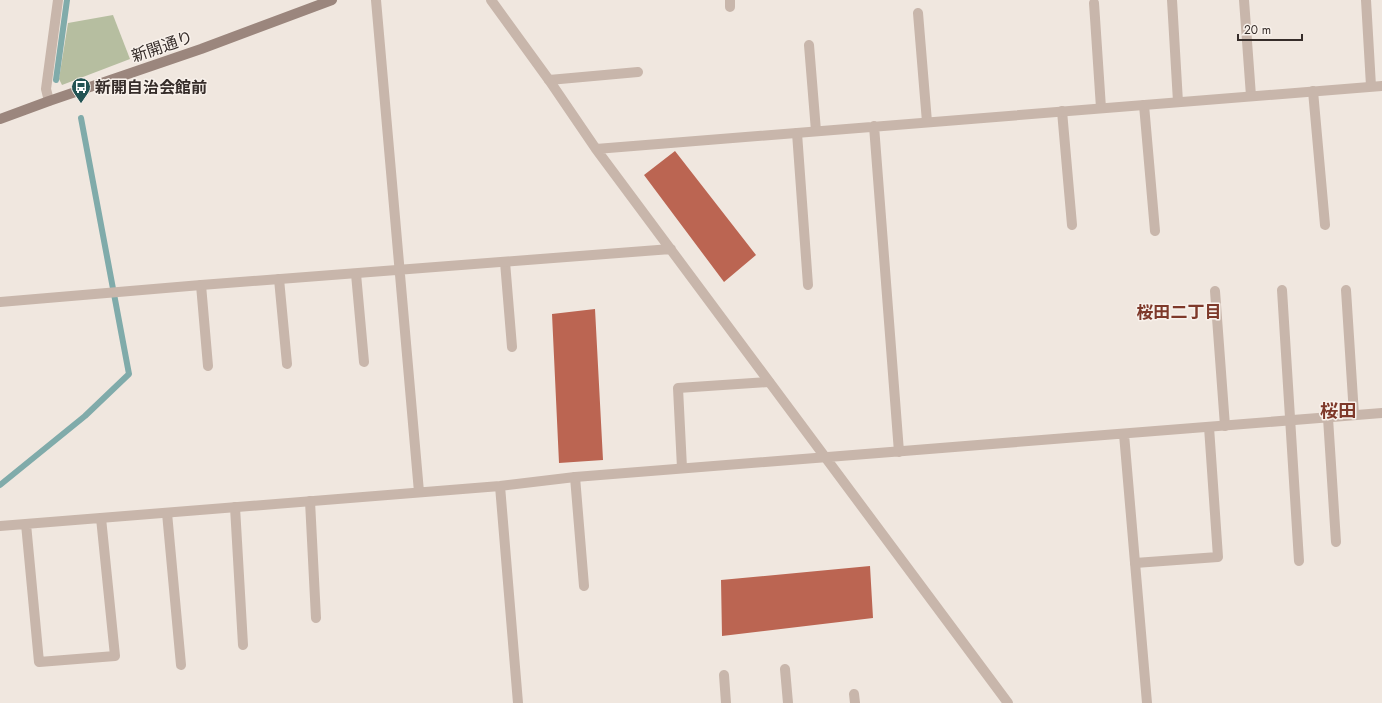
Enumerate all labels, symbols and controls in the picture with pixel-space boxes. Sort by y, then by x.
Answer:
scale bar [1238,16,1302,42]
text: 20 m [1244,21,1271,39]
street label: 新開通り [128,25,196,68]
bus stop icon: 新開自治会館前 [70,76,92,104]
place label: 新開自治会館前 [95,76,207,99]
district label: 桜田二丁目 [1137,300,1222,324]
district label: 桜田 [1320,398,1356,424]

